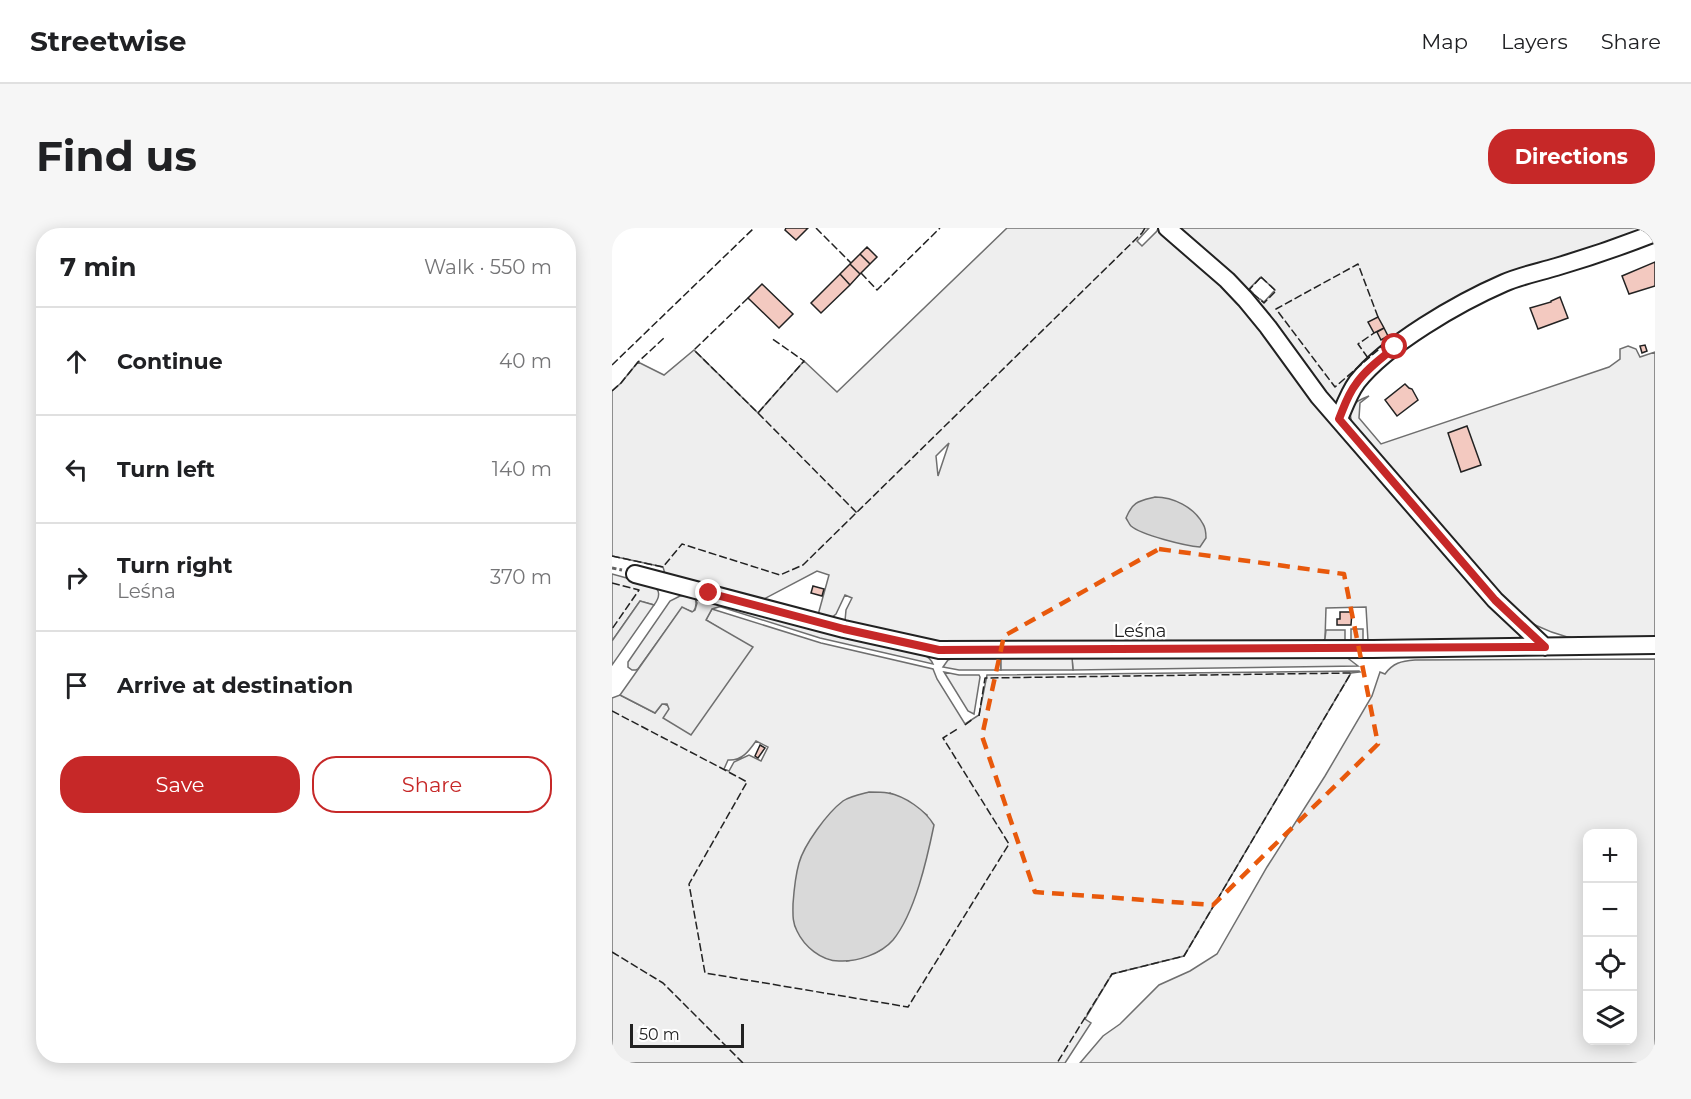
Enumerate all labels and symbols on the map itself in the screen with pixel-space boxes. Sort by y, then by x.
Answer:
route start [1381,333,1407,359]
route end [695,579,721,605]
street label: Leśna [1114,620,1166,642]
scale bar [630,1021,744,1048]

